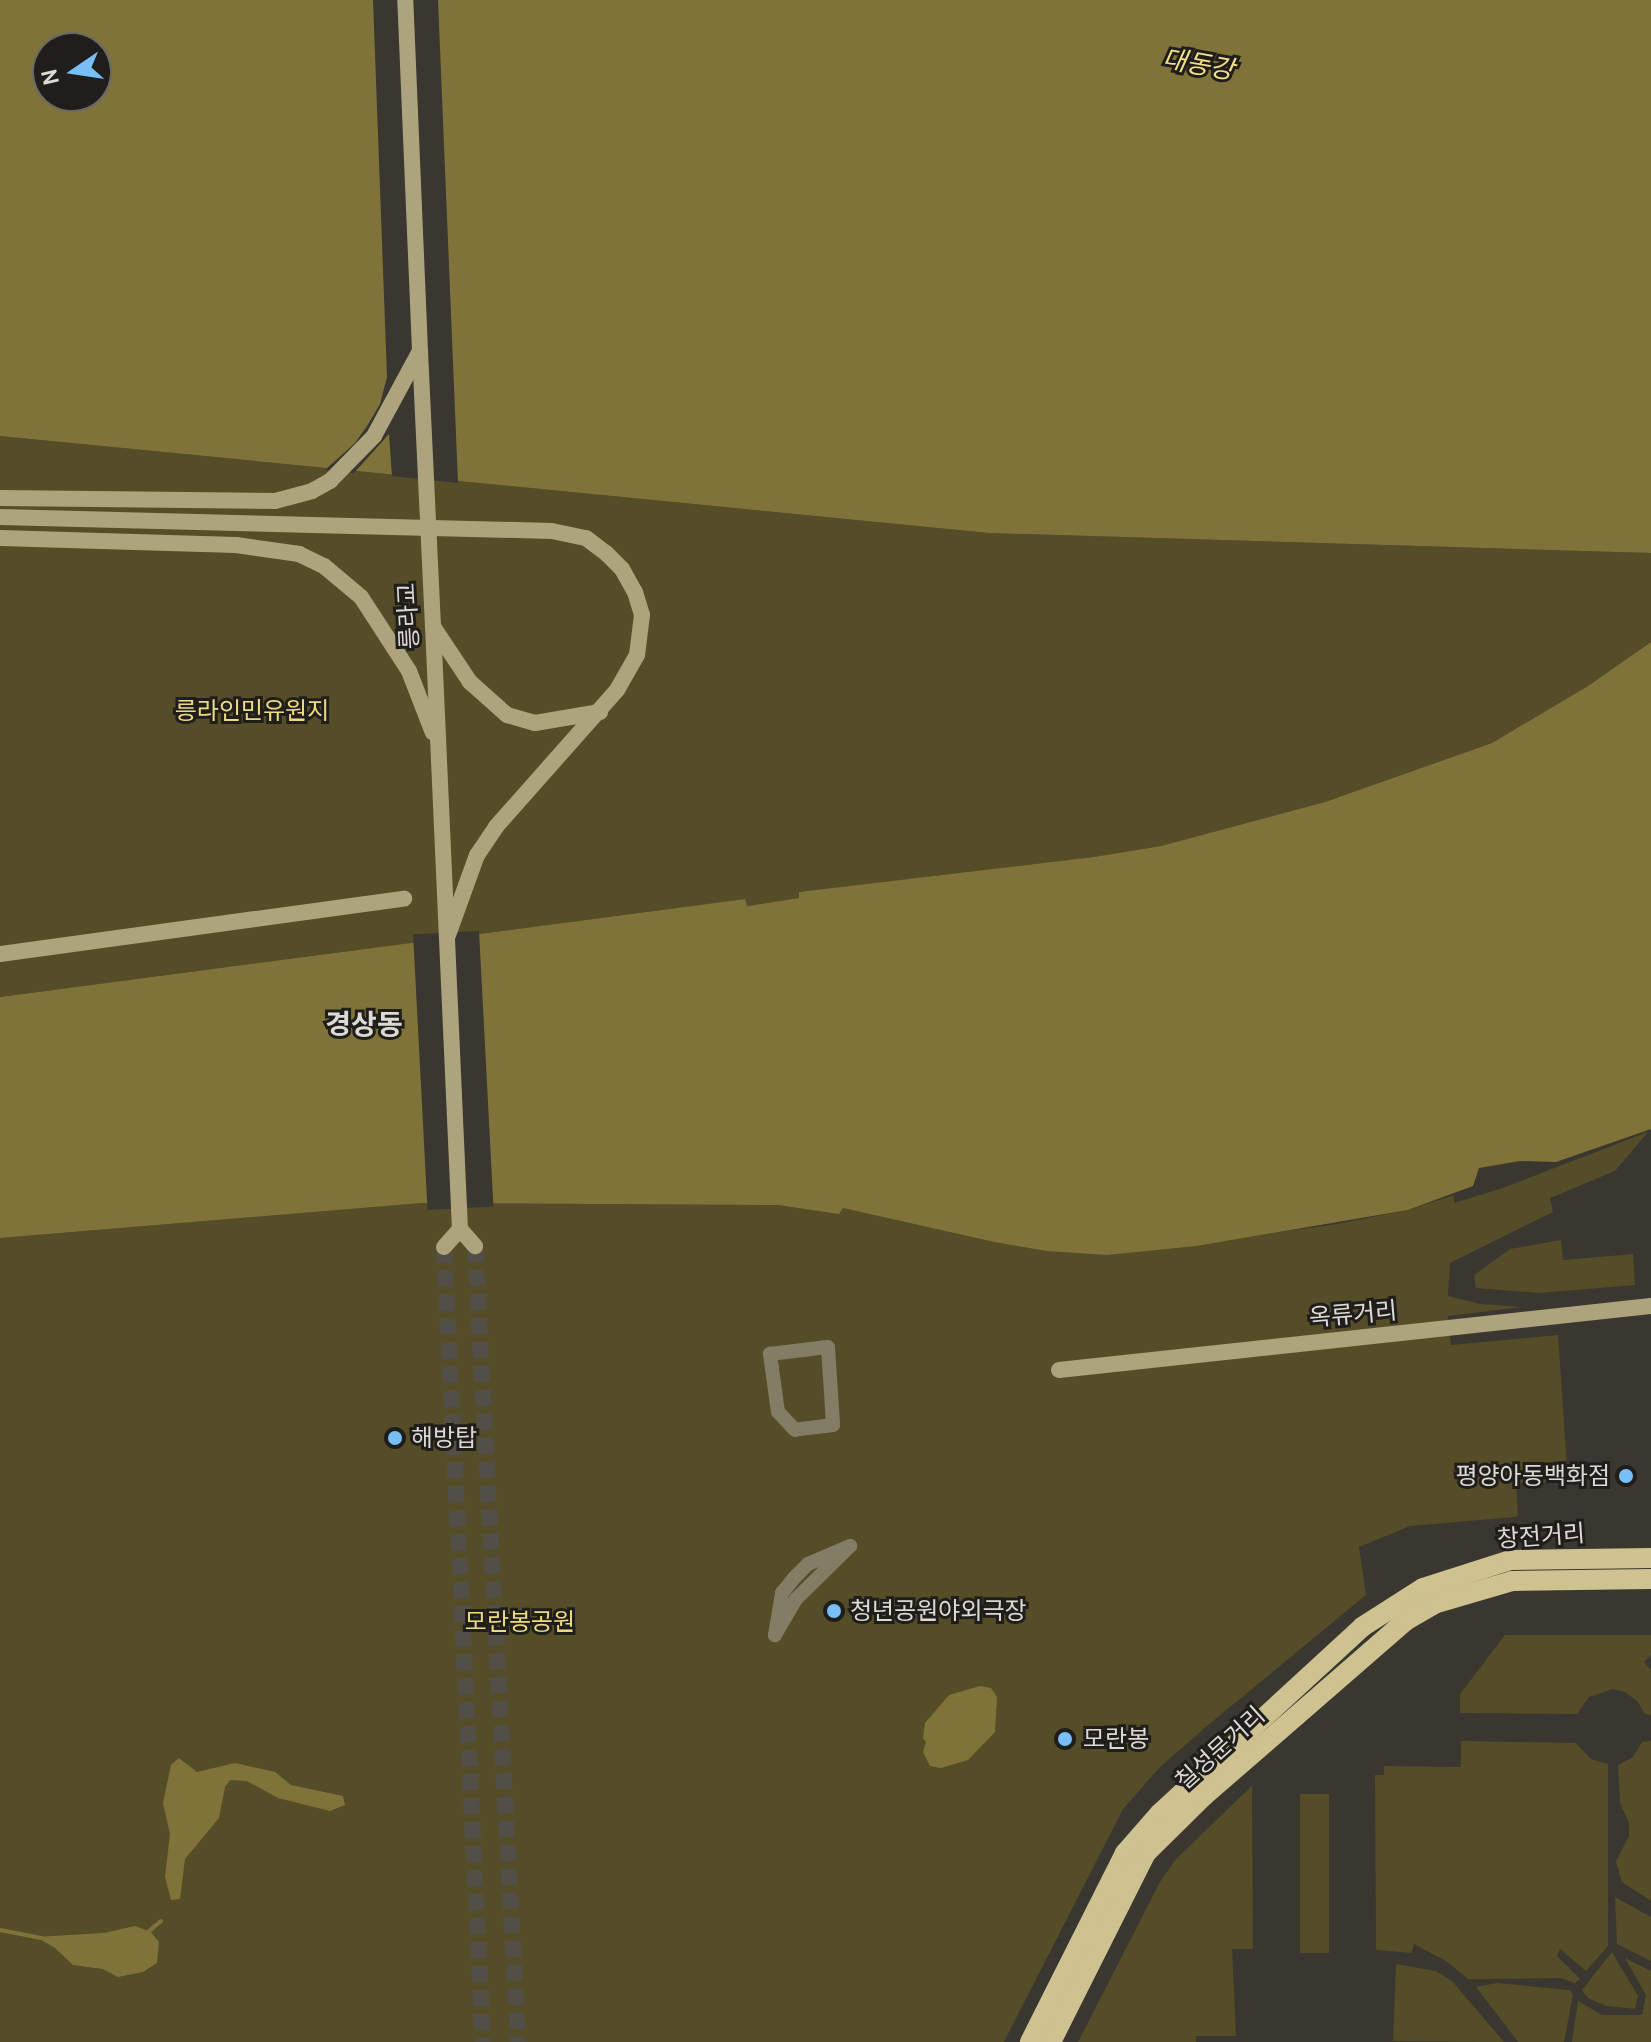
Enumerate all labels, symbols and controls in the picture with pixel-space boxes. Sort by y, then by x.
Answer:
north arrow [32,32,112,112]
water label: 대동강 [1160,43,1236,87]
text: N [35,66,65,88]
street label: 릉라교 [392,582,424,650]
park label: 릉라인민유원지 [175,697,329,725]
district label: 경상동 [325,1007,403,1041]
street label: 옥류거리 [1308,1296,1398,1332]
place label: 해방탑 [411,1424,477,1452]
marker: 해방탑 [386,1429,404,1447]
place label: 평양아동백화점 [1455,1462,1610,1490]
marker: 평양아동백화점 [1617,1467,1635,1485]
street label: 창전거리 [1496,1519,1586,1553]
place label: 청년공원야외극장 [850,1597,1027,1625]
marker: 청년공원야외극장 [825,1602,843,1620]
park label: 모란봉공원 [465,1608,575,1636]
street label: 칠성문거리 [1169,1700,1271,1796]
place label: 모란봉 [1083,1725,1149,1753]
marker: 모란봉 [1054,1728,1076,1750]

